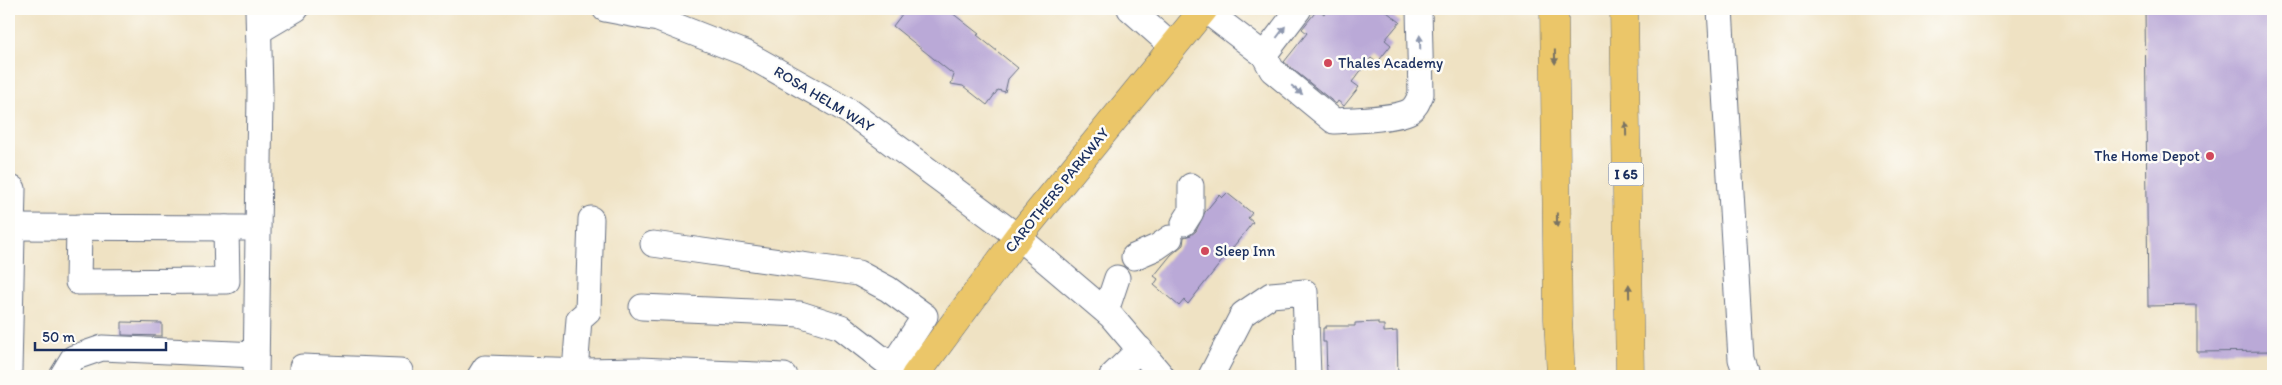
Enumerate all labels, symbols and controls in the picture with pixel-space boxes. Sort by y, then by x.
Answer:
one-way arrow [1276,25,1286,39]
one-way arrow [1415,34,1423,50]
one-way arrow [1551,50,1559,66]
place label: Thales Academy [1338,54,1443,72]
marker: Thales Academy [1322,57,1334,69]
street label: ROSA HELM WAY [771,62,878,136]
one-way arrow [1290,85,1303,96]
one-way arrow [1622,120,1630,136]
street label: CAROTHERS PARKWAY [1001,124,1113,256]
place label: The Home Depot [2094,147,2200,165]
marker: The Home Depot [2204,150,2216,162]
road number: I 65 [1608,162,1644,185]
one-way arrow [1553,212,1561,228]
place label: Sleep Inn [1215,242,1276,260]
marker: Sleep Inn [1199,245,1211,257]
one-way arrow [1624,283,1632,299]
scale bar [35,320,166,352]
text: 50 m [42,328,75,346]

